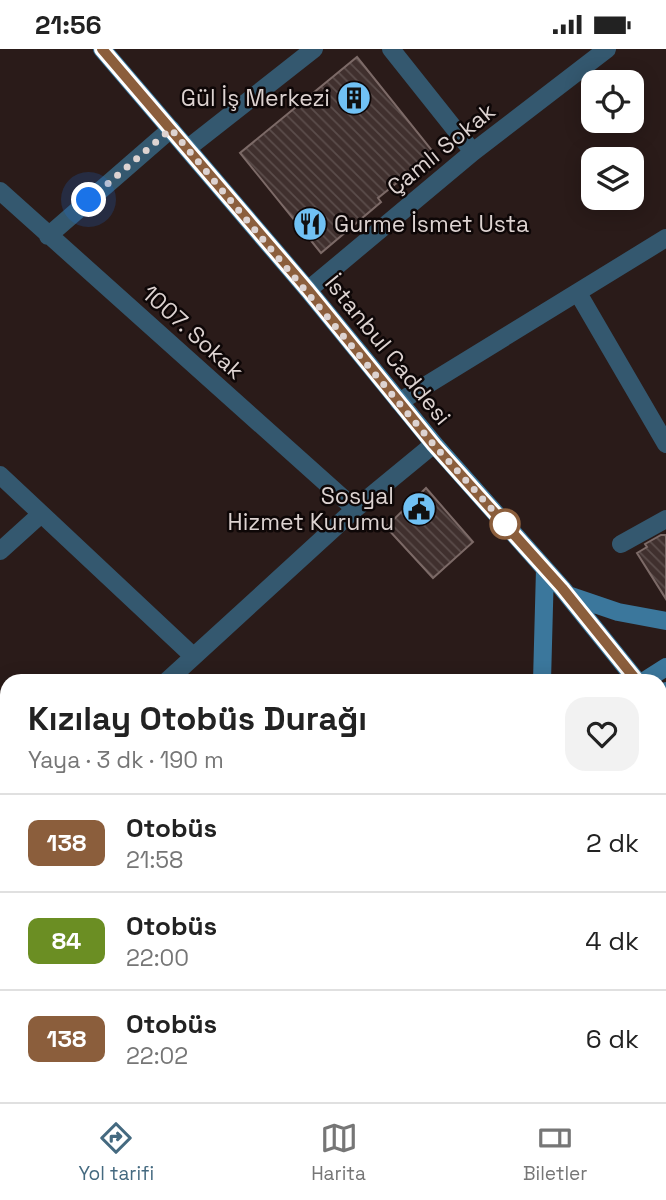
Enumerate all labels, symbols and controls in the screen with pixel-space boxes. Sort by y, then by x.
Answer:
text: 21:56 [35,8,102,42]
map controls [581,70,644,210]
button: locate [581,70,644,133]
building icon: Gül İş Merkezi [335,79,373,117]
place label: Gül İş Merkezi [181,83,330,113]
street label: Çamlı Sokak [381,96,501,202]
button: layers [581,147,644,210]
your location [71,182,106,217]
restaurant icon: Gurme İsmet Usta [291,205,329,243]
place label: Gurme İsmet Usta [334,209,529,239]
street label: İstanbul Caddesi [318,269,458,431]
street label: 1007. Sokak [136,278,250,386]
place label: Sosyal Hizmet Kurumu [228,481,394,537]
public building icon: Sosyal Hizmet Kurumu [400,490,438,528]
unlabelled marker [490,509,520,539]
button: heart [565,697,639,771]
text: Kızılay Otobüs Durağı [28,698,367,740]
text: Yaya · 3 dk · 190 m [28,745,224,775]
text: Otobüs [126,811,217,845]
text: 2 dk [586,826,639,860]
text: 138 [47,827,86,858]
text: 21:58 [126,845,183,875]
text: Otobüs [126,909,217,943]
text: 4 dk [585,924,639,958]
text: 84 [52,925,81,956]
text: 22:00 [126,943,189,973]
text: Otobüs [126,1007,217,1041]
text: 6 dk [586,1022,639,1056]
text: 138 [47,1023,86,1054]
text: 22:02 [126,1041,188,1071]
tab: Yol tarifi [78,1119,154,1186]
tab: Harita [311,1119,366,1186]
tab: Biletler [523,1119,587,1186]

